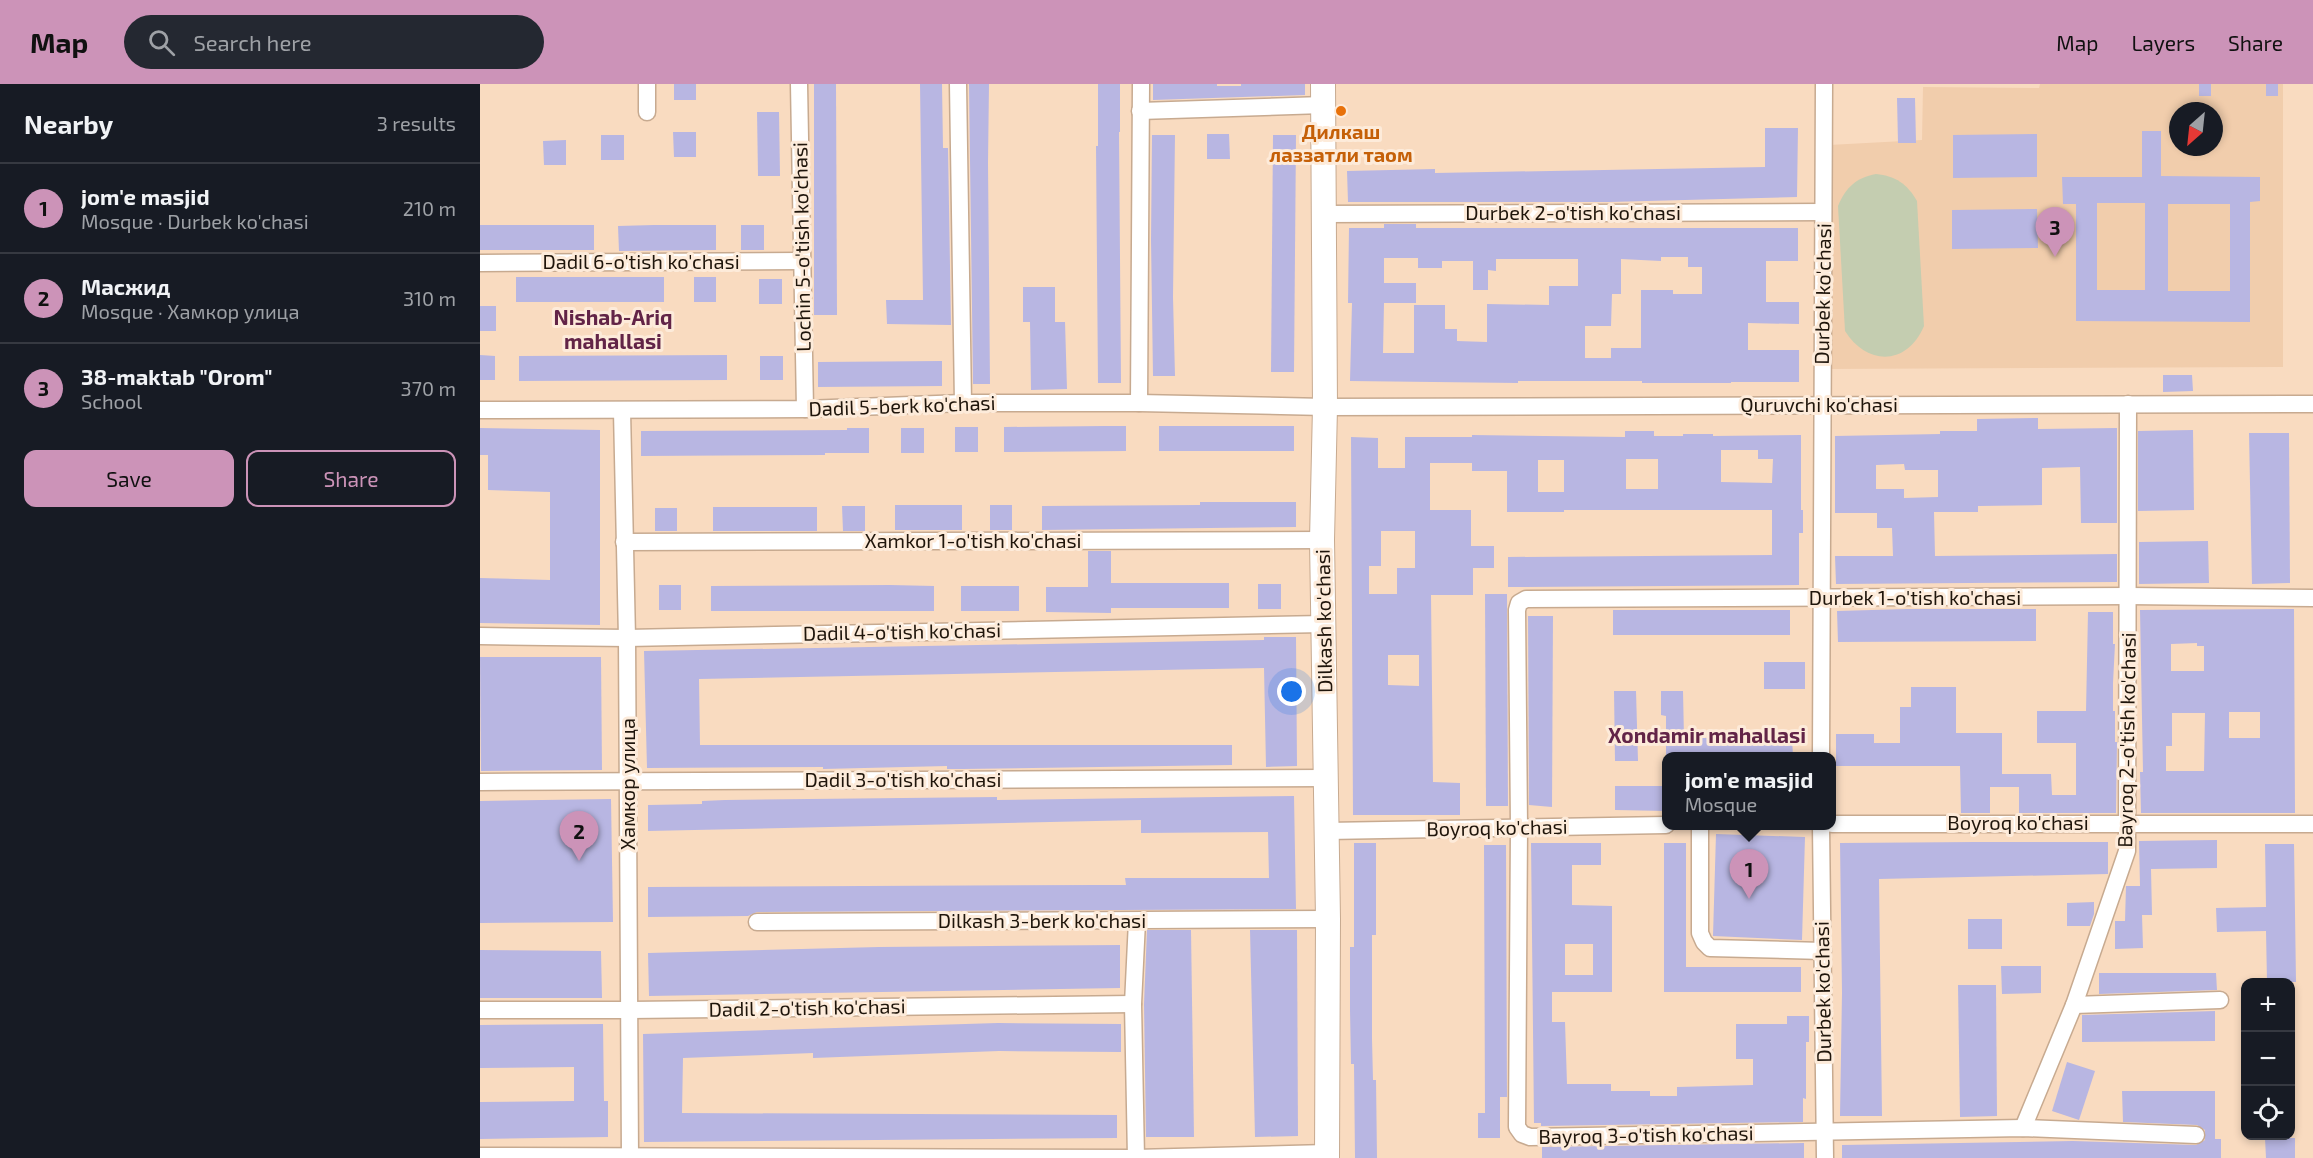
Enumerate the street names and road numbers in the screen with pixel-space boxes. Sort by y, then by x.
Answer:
street label: Lochin 5-o'tish ko'chasi [787,142,815,352]
street label: Durbek 2-o'tish ko'chasi [1465,200,1681,224]
street label: Durbek ko'chasi [1809,223,1835,365]
street label: Dadil 6-o'tish ko'chasi [542,249,740,273]
street label: Dadil 5-berk ko'chasi [808,390,996,420]
street label: Quruvchi ko'chasi [1740,392,1898,416]
street label: Xamkor 1-o'tish ko'chasi [864,528,1082,552]
street label: Dilkash ko'chasi [1310,549,1336,693]
street label: Durbek 1-o'tish ko'chasi [1809,585,2021,609]
street label: Dadil 4-o'tish ko'chasi [803,617,1001,645]
street label: Bayroq 2-o'tish ko'chasi [2112,632,2140,848]
street label: Хамкор улица [615,718,640,850]
street label: Dadil 3-o'tish ko'chasi [805,767,1001,791]
street label: Boyroq ko'chasi [1947,810,2089,834]
street label: Boyroq ko'chasi [1426,814,1568,840]
street label: Dilkash 3-berk ko'chasi [938,908,1146,932]
street label: Durbek ko'chasi [1809,921,1835,1063]
street label: Dadil 2-o'tish ko'chasi [708,993,906,1021]
street label: Bayroq 3-o'tish ko'chasi [1538,1120,1754,1148]

